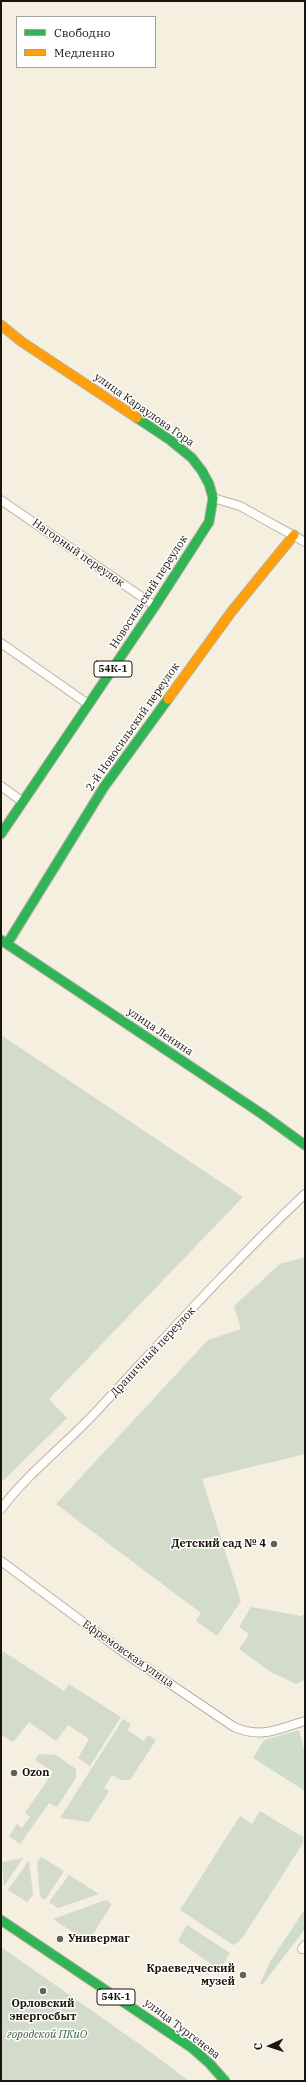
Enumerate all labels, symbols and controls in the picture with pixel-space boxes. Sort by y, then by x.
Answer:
legend [16,16,156,68]
text: Свободно [54,25,111,40]
text: Медленно [54,45,115,60]
street label: улица Караулова Гора [91,370,197,450]
street label: Нагорный переулок [29,516,127,590]
street label: Новосильский переулок [107,533,191,651]
street label: 2-й Новосильский переулок [84,660,182,794]
road number: 54К-1 [94,661,132,677]
street label: улица Ленина [125,1005,195,1059]
street label: Драничный переулок [108,1304,198,1400]
place label: Детский сад № 4 [171,1537,266,1551]
marker: Детский сад № 4 [269,1539,279,1549]
street label: Ефремовская улица [80,1617,176,1691]
place label: Ozon [22,1766,50,1780]
marker: Ozon [9,1768,19,1778]
place label: Универмаг [68,1932,130,1946]
marker: Универмаг [55,1934,65,1944]
place label: Краеведческий музей [146,1962,235,1988]
marker: Краеведческий музей [238,1970,248,1980]
marker: Орловский энергосбыт [38,1986,48,1996]
road number: 54К-1 [97,1989,135,2005]
street label: улица Тургенева [141,1996,223,2062]
place label: Орловский энергосбыт [9,1997,77,2023]
north arrow [250,2026,290,2066]
park label: городской ПКиО [7,2028,87,2042]
text: С [251,2043,265,2051]

